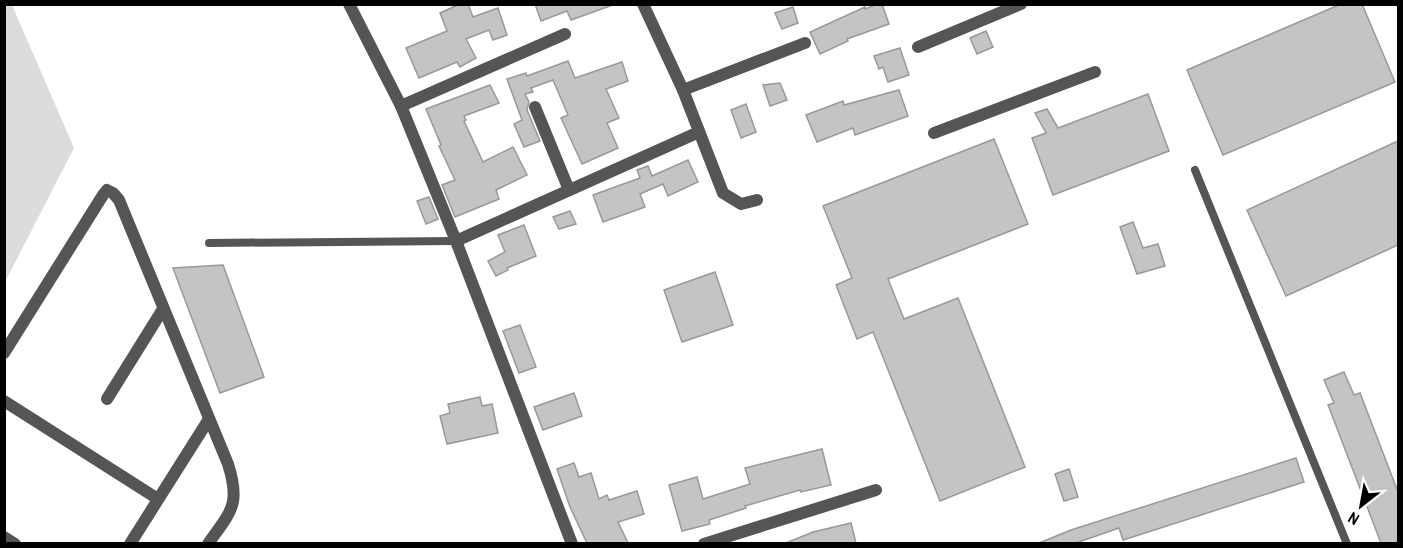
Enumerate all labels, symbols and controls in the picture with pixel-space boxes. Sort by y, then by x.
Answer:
north arrow [1331,476,1391,536]
text: N [1344,507,1363,531]

